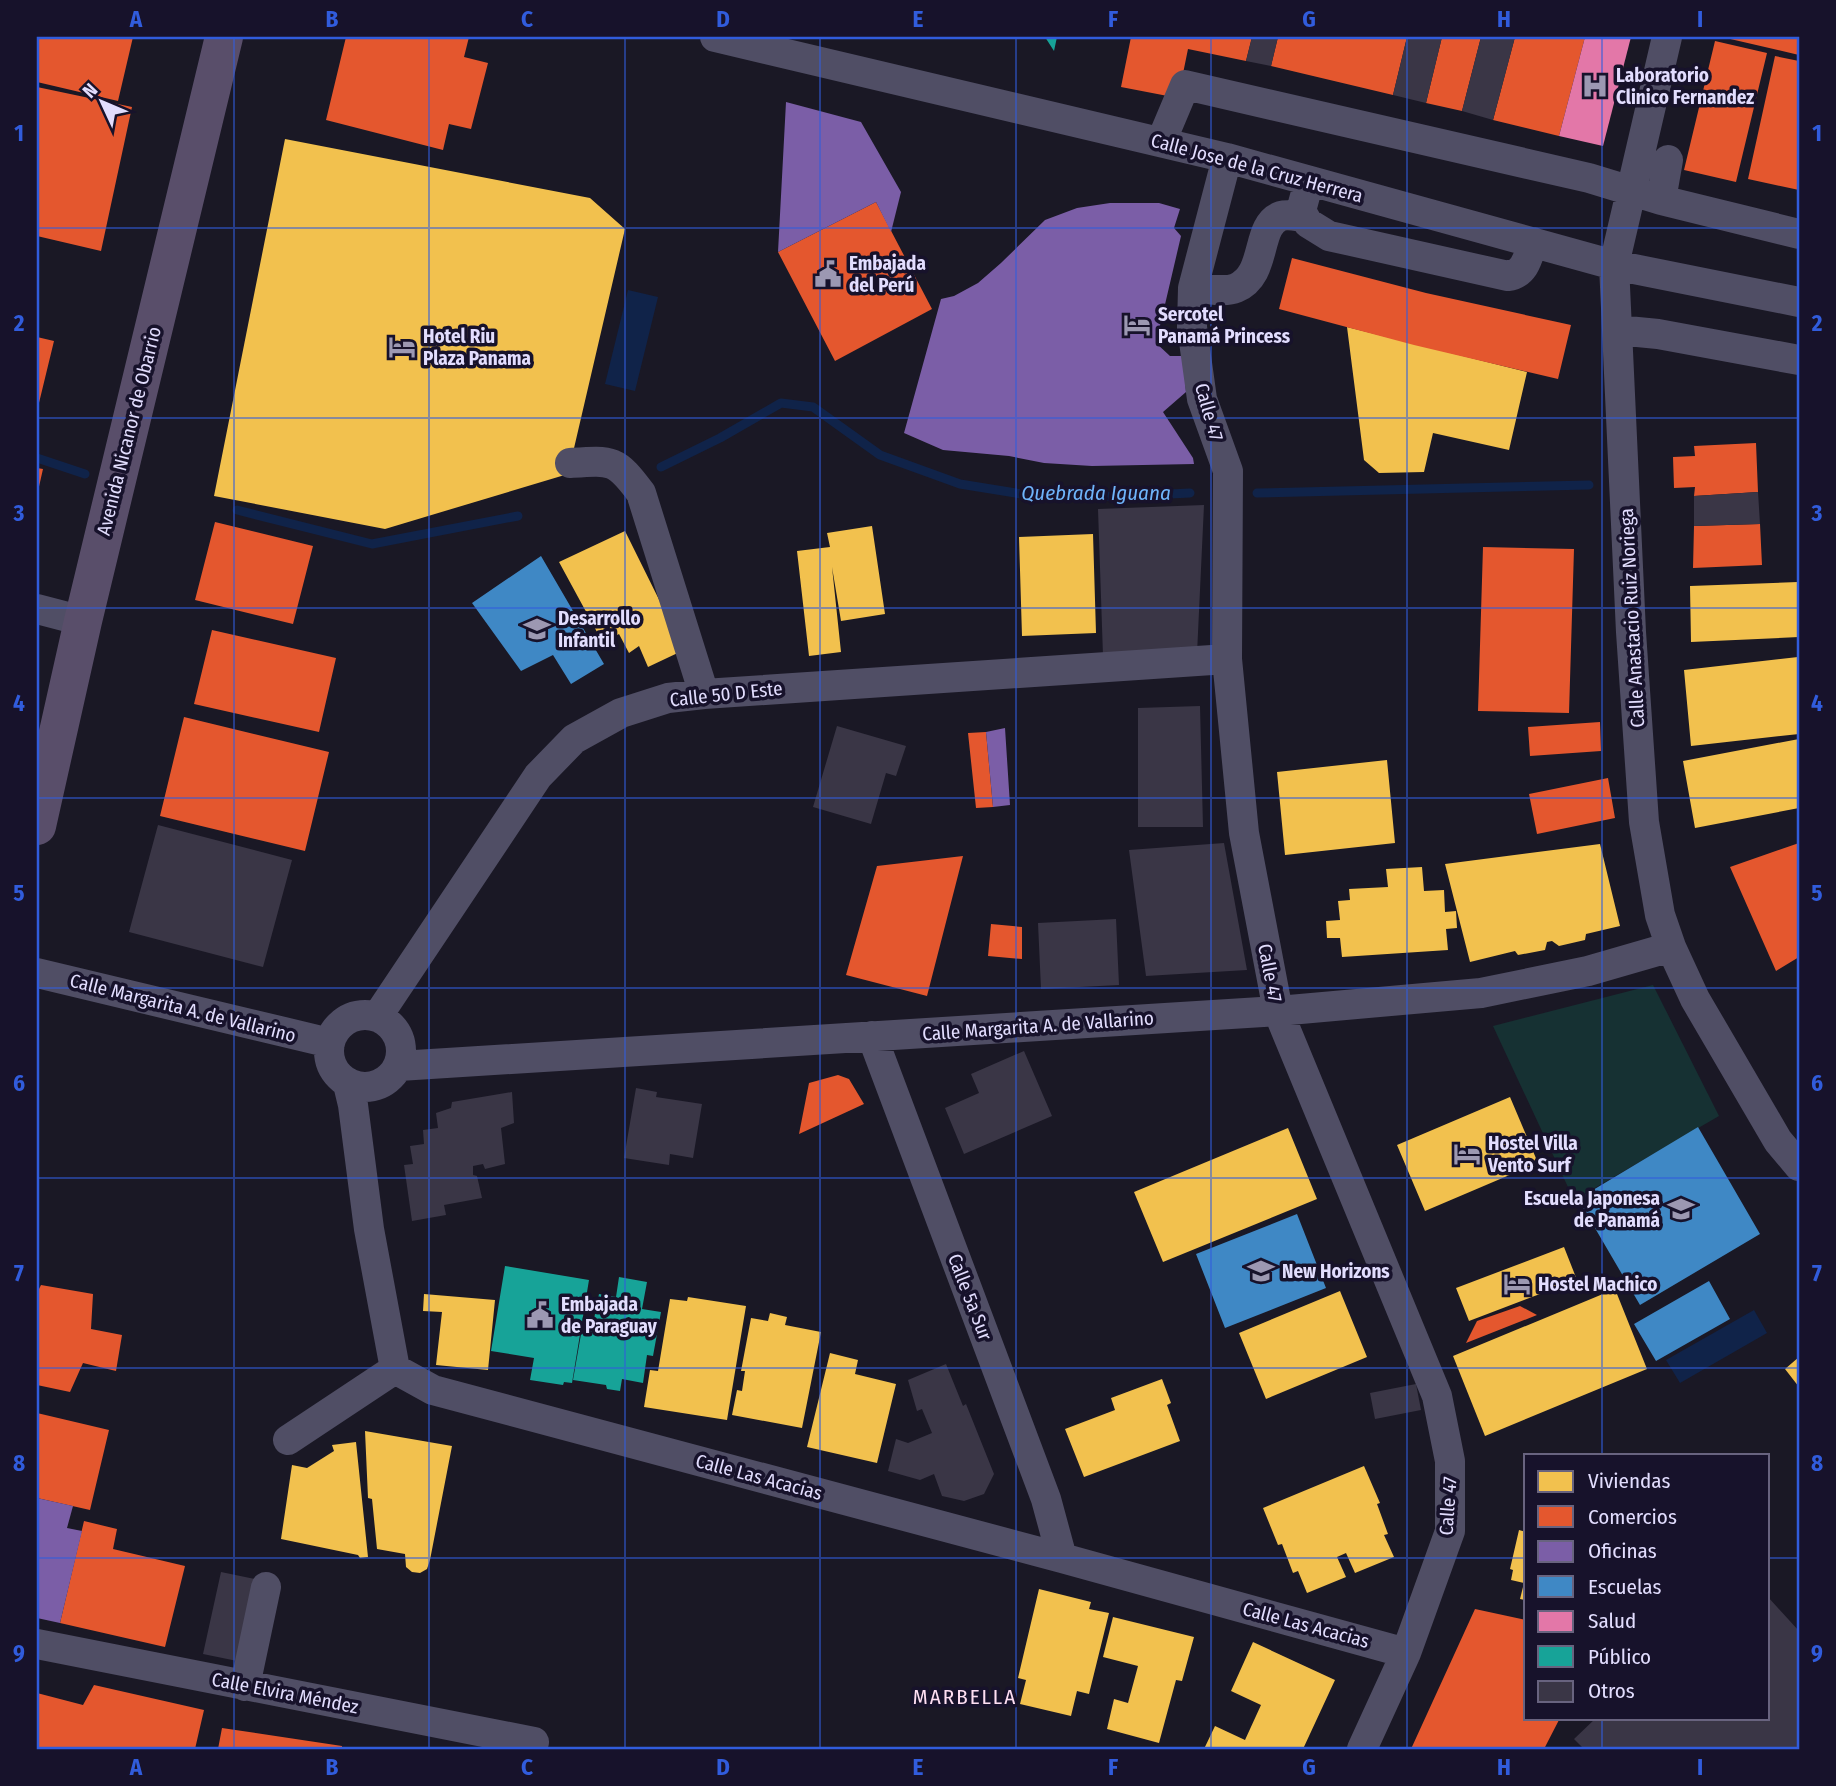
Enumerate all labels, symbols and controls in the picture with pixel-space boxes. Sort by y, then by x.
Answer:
text: A [129,5,143,33]
text: B [326,5,339,33]
text: C [521,5,533,33]
text: D [716,5,730,33]
text: E [913,5,924,33]
text: F [1108,5,1118,33]
text: G [1302,5,1316,33]
text: H [1497,5,1511,33]
text: I [1697,5,1703,33]
place label: Laboratorio Clinico Fernandez [1616,64,1754,109]
north arrow [66,66,136,136]
hospital icon: Laboratorio Clinico Fernandez [1580,71,1610,101]
text: N [78,78,102,103]
text: 1 [14,119,24,147]
text: 1 [1812,119,1822,147]
street label: Calle Jose de la Cruz Herrera [1148,129,1366,207]
place label: Embajada del Perú [849,252,926,297]
public building icon: Embajada del Perú [813,259,843,289]
place label: Sercotel Panamá Princess [1158,303,1291,348]
text: 2 [13,309,25,337]
text: 2 [1811,309,1823,337]
hotel icon: Sercotel Panamá Princess [1122,310,1152,340]
street label: Avenida Nicanor de Obarrio [92,324,166,538]
place label: Hotel Riu Plaza Panama [423,325,531,370]
hotel icon: Hotel Riu Plaza Panama [387,332,417,362]
street label: Calle 47 [1190,381,1228,444]
water label: Quebrada Iguana [1021,480,1171,506]
text: 3 [13,499,25,527]
text: 3 [1811,499,1823,527]
street label: Calle Anastacio Ruiz Noriega [1615,508,1649,728]
place label: Desarrollo Infantil [558,607,641,652]
school or university icon: Desarrollo Infantil [522,614,552,644]
street label: Calle 50 D Este [669,677,783,711]
text: 4 [13,689,25,717]
text: 4 [1811,689,1823,717]
text: 5 [13,879,25,907]
text: 5 [1811,879,1823,907]
street label: Calle 47 [1253,942,1287,1004]
street label: Calle Margarita A. de Vallarino [68,969,298,1047]
street label: Calle Margarita A. de Vallarino [921,1006,1155,1046]
text: 6 [13,1069,25,1097]
text: 6 [1811,1069,1823,1097]
place label: Hostel Villa Vento Surf [1487,1132,1578,1177]
hotel icon: Hostel Villa Vento Surf [1452,1139,1482,1169]
place label: Escuela Japonesa de Panamá [1524,1187,1660,1232]
school or university icon: Escuela Japonesa de Panamá [1666,1194,1696,1224]
street label: Calle 5a Sur [943,1250,997,1344]
school or university icon: New Horizons [1246,1256,1276,1286]
text: 7 [14,1259,24,1287]
text: 7 [1812,1259,1822,1287]
place label: New Horizons [1282,1260,1390,1283]
hotel icon: Hostel Machico [1502,1269,1532,1299]
place label: Hostel Machico [1538,1273,1657,1296]
place label: Embajada de Paraguay [561,1293,658,1338]
public building icon: Embajada de Paraguay [525,1300,555,1330]
text: 8 [13,1449,25,1477]
street label: Calle Las Acacias [693,1449,825,1505]
text: 8 [1811,1449,1823,1477]
legend [1524,1454,1770,1720]
text: Viviendas [1588,1468,1670,1494]
street label: Calle 47 [1434,1476,1462,1536]
text: Comercios [1588,1504,1677,1530]
text: Oficinas [1588,1538,1657,1564]
text: Escuelas [1588,1574,1661,1600]
street label: Calle Las Acacias [1240,1597,1372,1653]
text: Salud [1588,1608,1636,1634]
text: 9 [13,1639,25,1667]
text: 9 [1811,1639,1823,1667]
text: Público [1588,1644,1651,1670]
street label: Calle Elvira Méndez [210,1668,361,1719]
text: Otros [1588,1678,1635,1704]
district label: MARBELLA [913,1684,1017,1710]
text: A [129,1753,143,1781]
text: B [326,1753,339,1781]
text: C [521,1753,533,1781]
text: D [716,1753,730,1781]
text: E [913,1753,924,1781]
text: F [1108,1753,1118,1781]
text: G [1302,1753,1316,1781]
text: H [1497,1753,1511,1781]
text: I [1697,1753,1703,1781]

